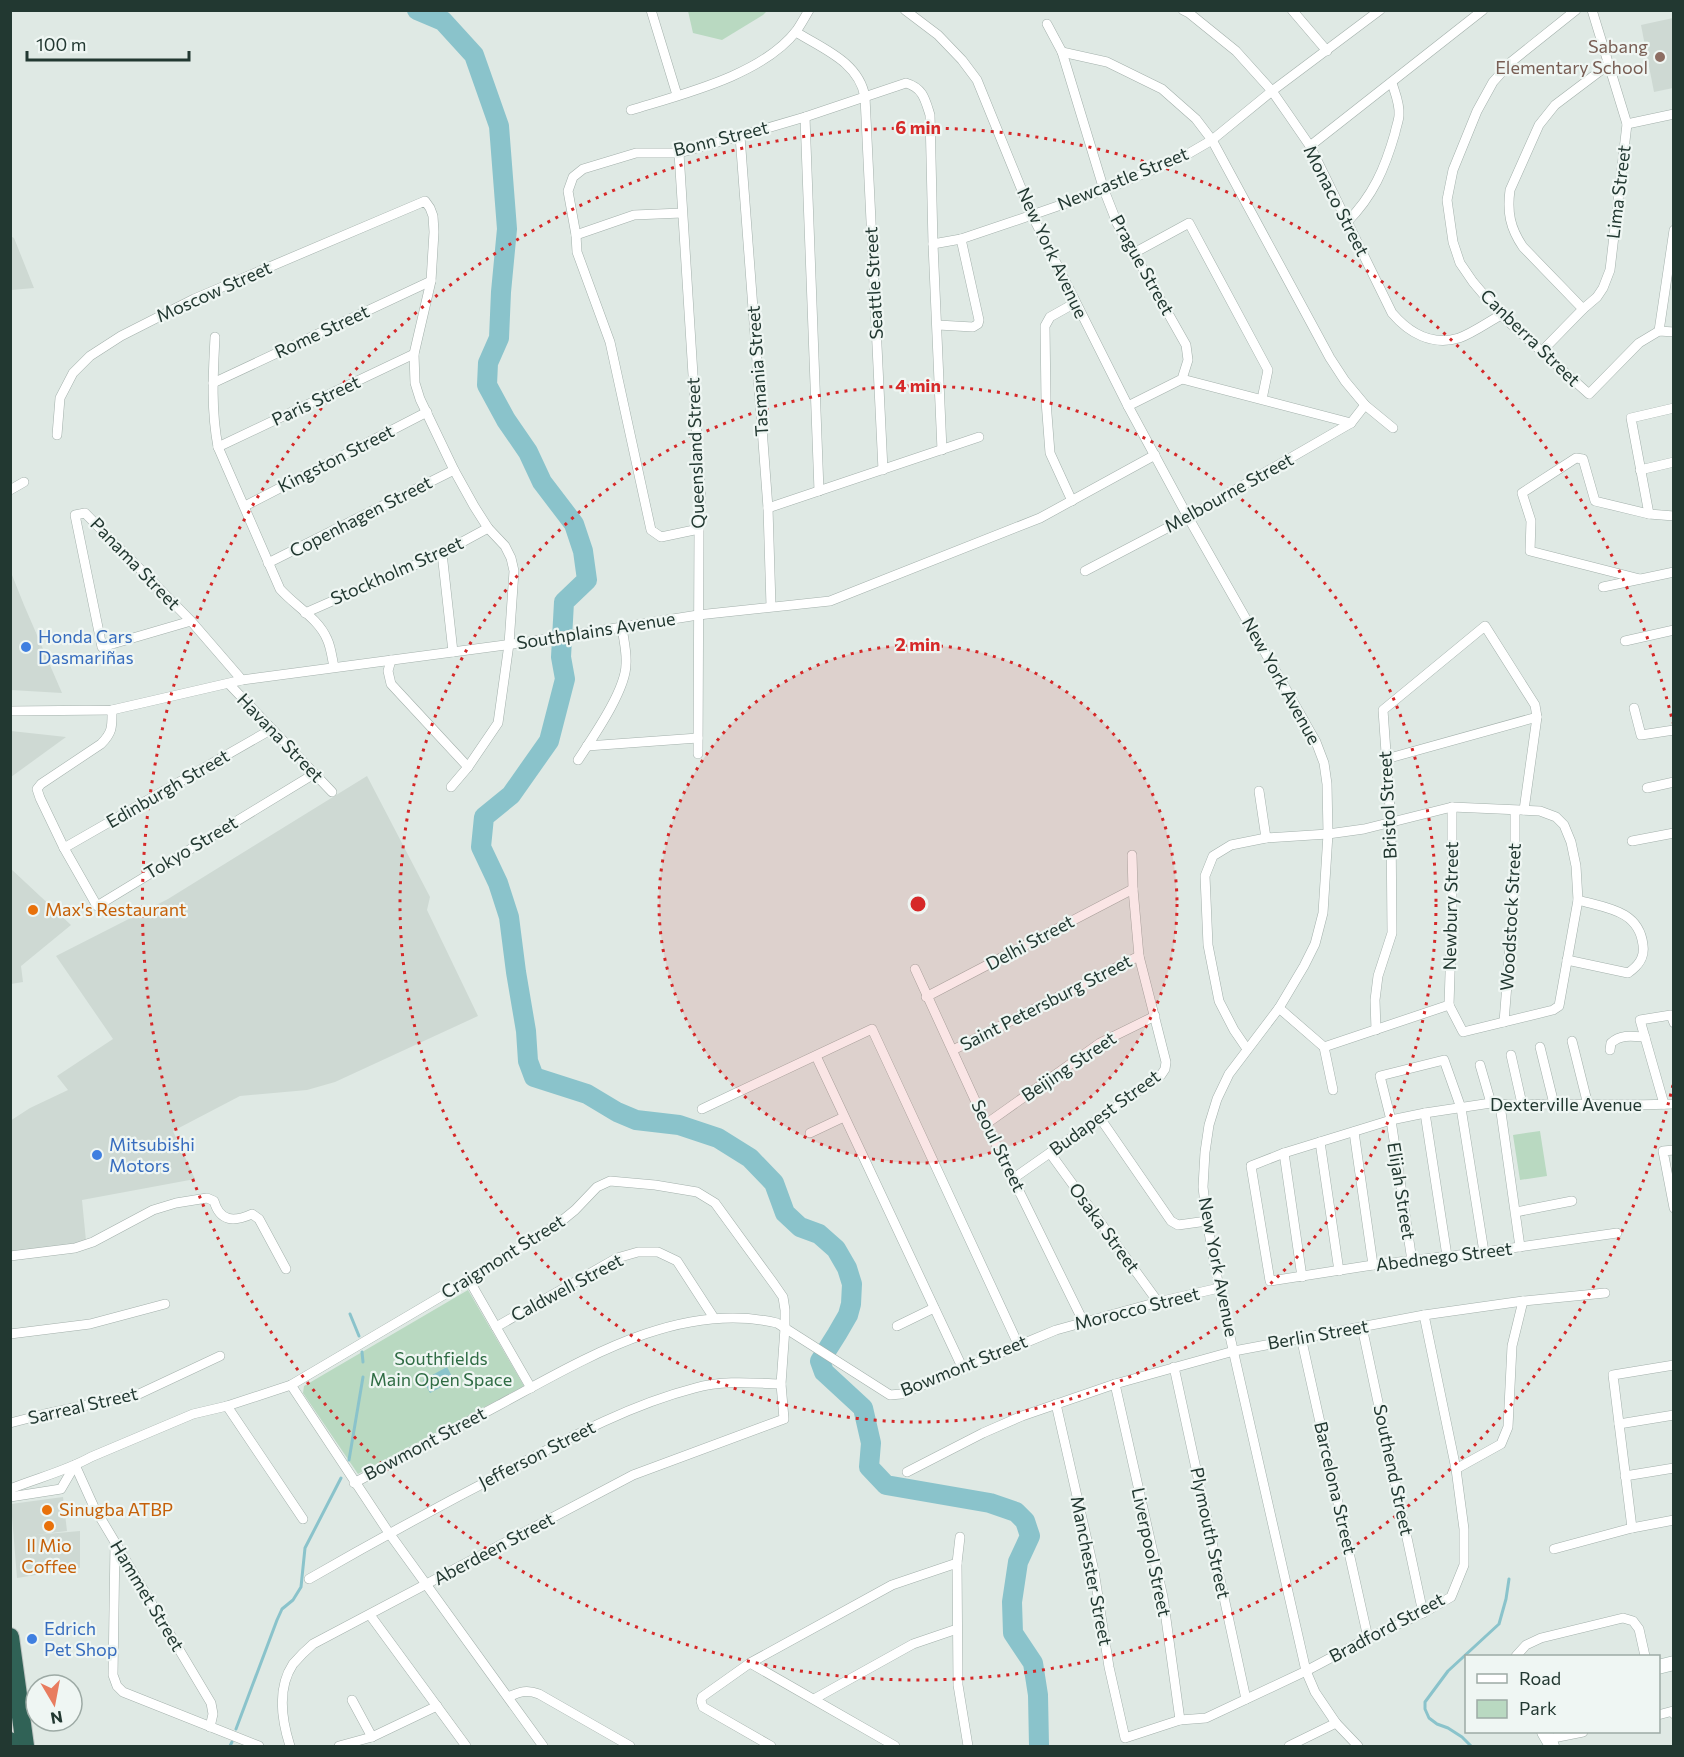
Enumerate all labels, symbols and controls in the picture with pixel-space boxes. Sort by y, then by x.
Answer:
scale bar [27,24,189,62]
text: 100 m [36,33,86,55]
place label: Sabang Elementary School [1495,35,1648,78]
marker: Sabang Elementary School [1653,50,1667,64]
street label: Bonn Street [671,116,771,160]
text: 6 min [895,116,941,138]
street label: Monaco Street [1299,141,1374,260]
street label: Newcastle Street [1054,142,1191,214]
street label: Lima Street [1601,144,1635,240]
street label: New York Avenue [1013,184,1093,322]
street label: Prague Street [1106,210,1179,319]
street label: Seattle Street [859,226,887,340]
street label: Moscow Street [152,256,275,326]
street label: Canberra Street [1476,284,1585,390]
street label: Rome Street [271,300,372,363]
street label: Tasmania Street [741,305,773,437]
street label: Paris Street [268,370,363,430]
text: 4 min [895,374,941,396]
street label: Queensland Street [681,377,709,529]
street label: Kingston Street [274,419,397,497]
street label: Melbourne Street [1160,448,1297,537]
street label: Copenhagen Street [286,471,435,562]
street label: Panama Street [86,513,185,614]
street label: Stockholm Street [327,531,466,609]
street label: Southplains Avenue [515,607,677,653]
street label: New York Avenue [1238,613,1326,748]
place label: Honda Cars Dasmariñas [38,625,134,668]
text: 2 min [896,633,940,655]
marker: Honda Cars Dasmariñas [19,640,33,654]
street label: Havana Street [233,688,329,786]
street label: Edinburgh Street [102,744,233,832]
street label: Bristol Street [1373,750,1401,860]
street label: Tokyo Street [140,811,241,884]
street label: Newbury Street [1438,841,1462,971]
street label: Woodstock Street [1495,842,1525,991]
centre of rings [908,894,928,914]
place label: Max's Restaurant [45,898,186,920]
marker: Max's Restaurant [26,903,40,917]
street label: Delhi Street [982,910,1077,975]
street label: Saint Petersburg Street [956,949,1135,1055]
street label: Beijing Street [1017,1026,1120,1106]
street label: Budapest Street [1045,1065,1164,1160]
street label: Dexterville Avenue [1490,1093,1642,1115]
street label: Seoul Street [967,1096,1031,1195]
place label: Mitsubishi Motors [109,1133,195,1176]
street label: Elijah Street [1383,1140,1421,1241]
marker: Mitsubishi Motors [90,1148,104,1162]
street label: Osaka Street [1065,1178,1145,1277]
street label: New York Avenue [1195,1195,1243,1339]
street label: Craigmont Street [437,1209,568,1303]
street label: Abednego Street [1374,1237,1513,1275]
street label: Caldwell Street [507,1248,626,1326]
street label: Morocco Street [1072,1282,1202,1334]
street label: Berlin Street [1266,1314,1370,1354]
street label: Bowmont Street [897,1330,1030,1401]
park label: Southfields Main Open Space [370,1347,512,1390]
street label: Sarreal Street [26,1382,140,1428]
street label: Bowmont Street [360,1402,489,1485]
street label: Southend Street [1369,1402,1419,1537]
street label: Jefferson Street [475,1415,599,1493]
street label: Barcelona Street [1310,1419,1362,1556]
street label: Plymouth Street [1186,1465,1236,1600]
street label: Liverpool Street [1128,1485,1176,1618]
street label: Manchester Street [1067,1494,1117,1647]
place label: Sinugba ATBP [59,1498,173,1520]
marker: Sinugba ATBP [40,1503,54,1517]
street label: Aberdeen Street [429,1507,558,1589]
marker: Il Mio Coffee [42,1519,56,1533]
place label: Il Mio Coffee [21,1534,77,1577]
street label: Hammet Street [106,1536,190,1655]
street label: Bradford Street [1325,1587,1448,1667]
place label: Edrich Pet Shop [44,1617,117,1660]
marker: Edrich Pet Shop [25,1632,39,1646]
legend [1465,1655,1660,1733]
text: Road [1519,1667,1561,1689]
north arrow [24,1673,84,1733]
text: Park [1519,1697,1557,1719]
text: N [49,1708,64,1729]

